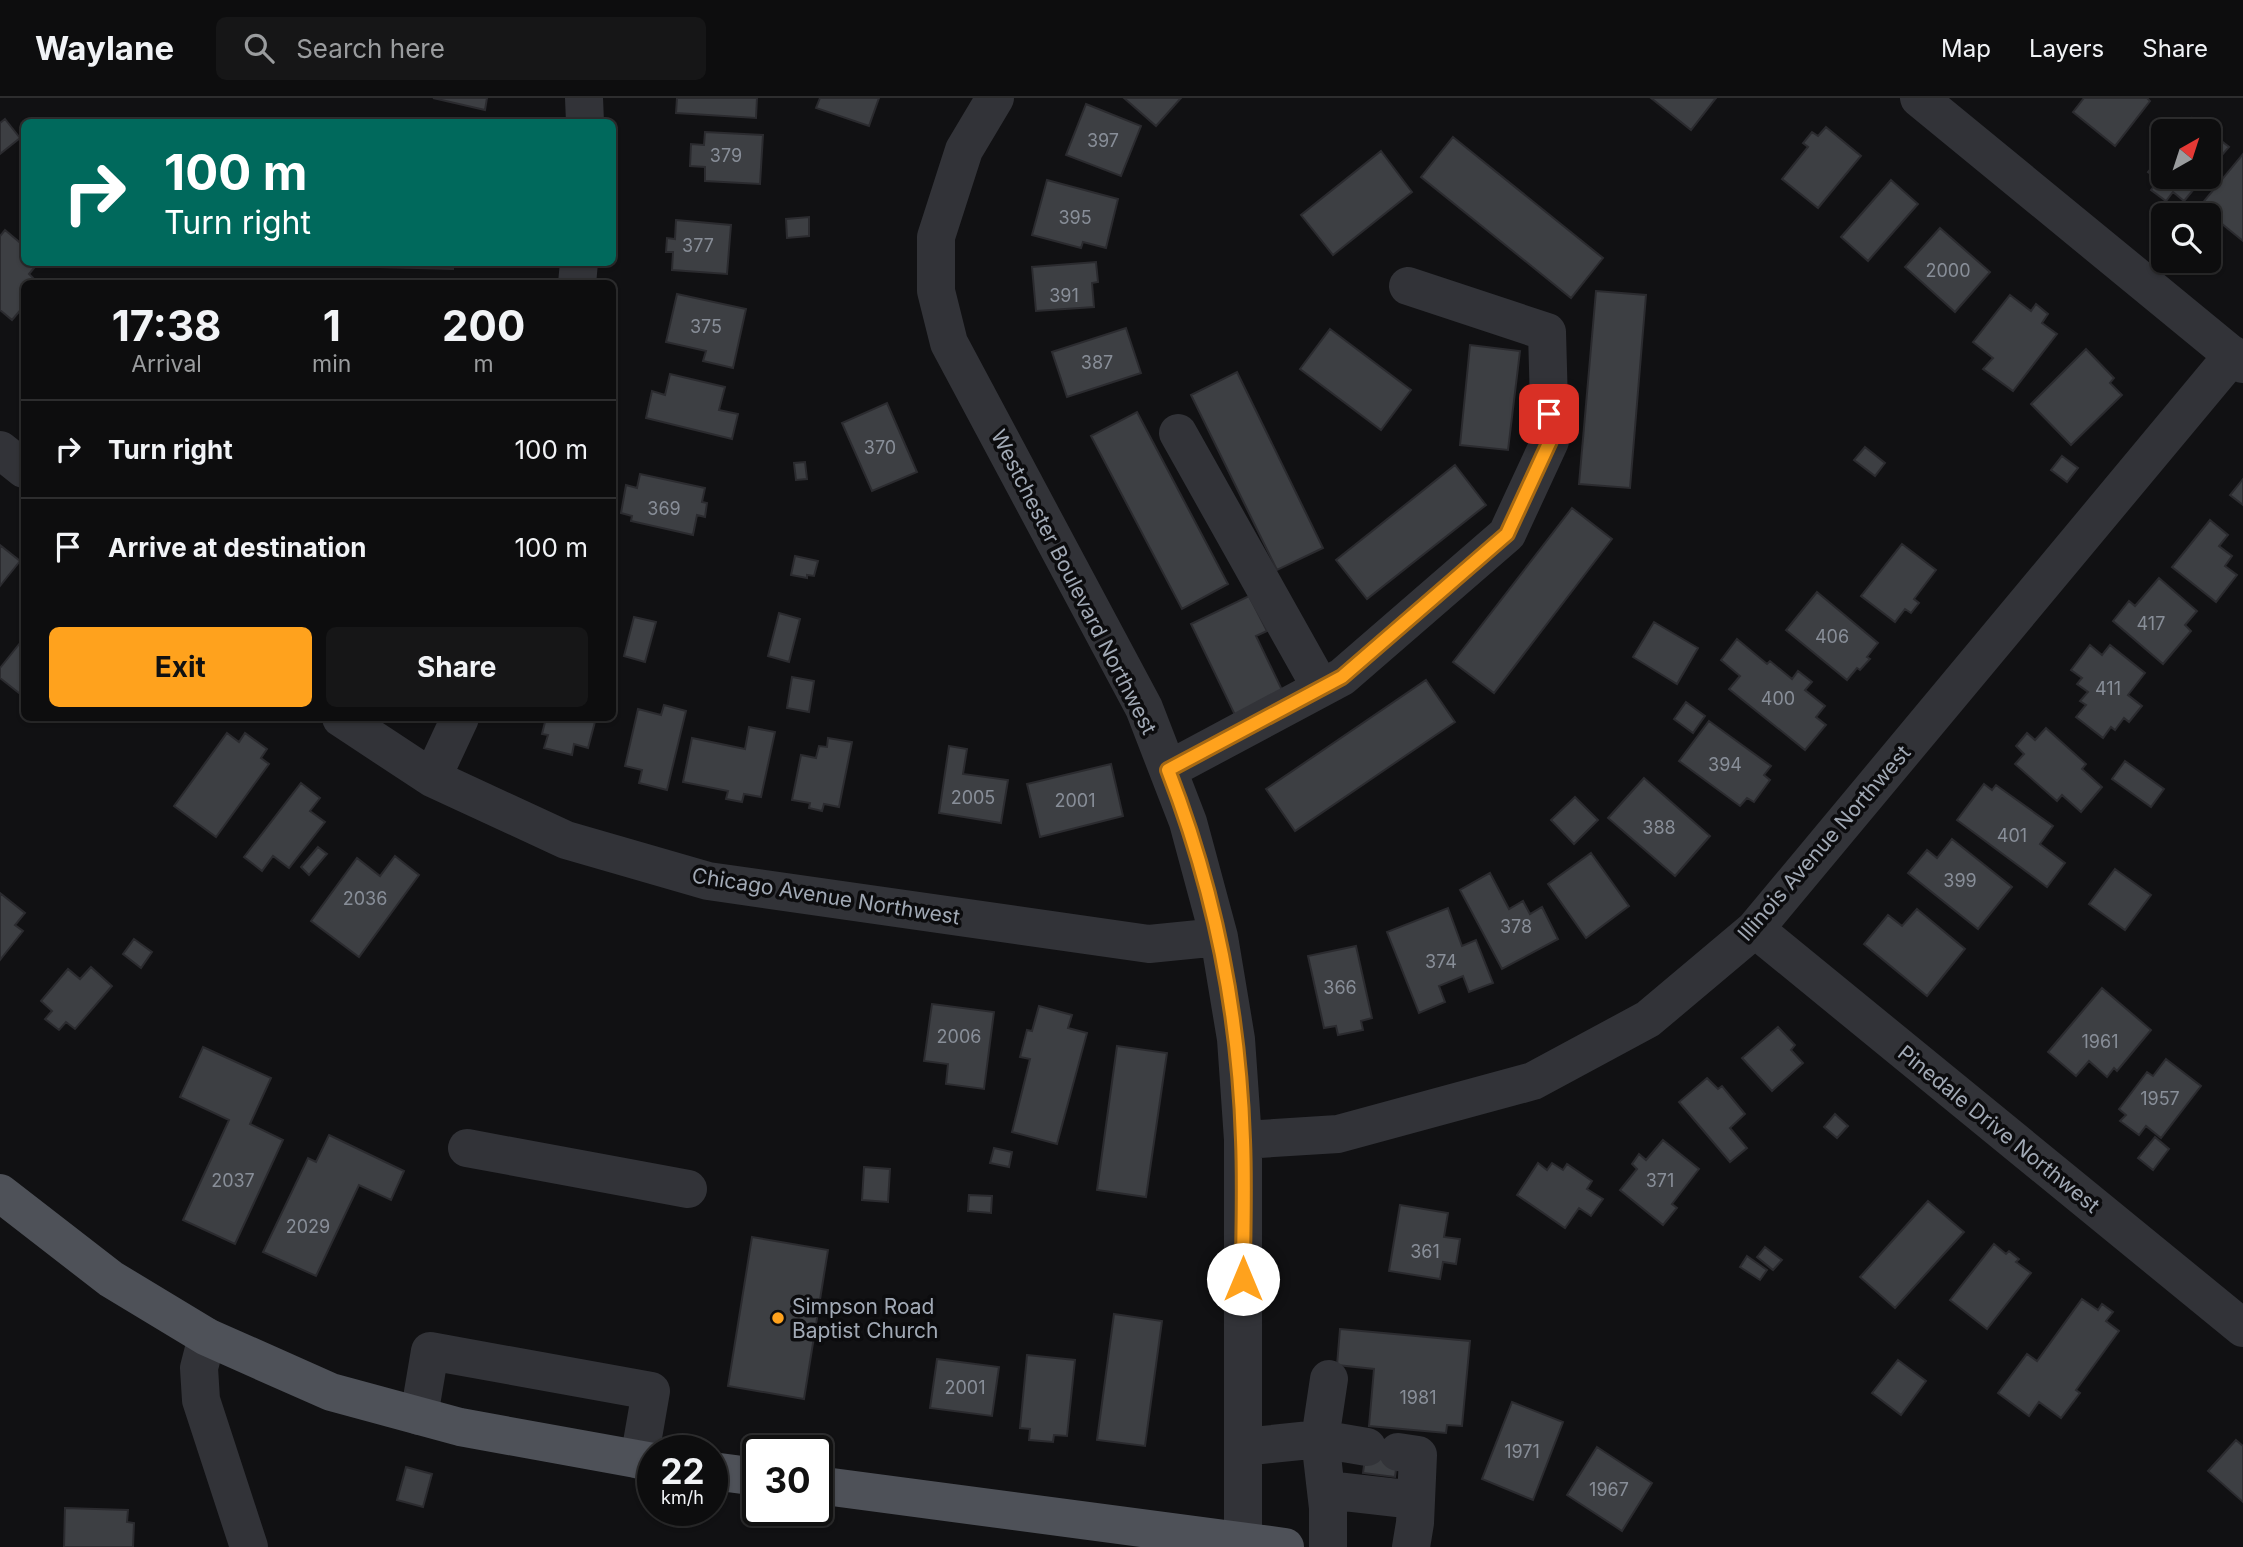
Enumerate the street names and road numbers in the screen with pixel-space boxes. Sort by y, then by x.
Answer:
street label: Westchester Boulevard Northwest [986,426,1162,739]
street label: Illinois Avenue Northwest [1732,740,1916,946]
street label: Chicago Avenue Northwest [690,862,962,930]
street label: Pinedale Drive Northwest [1893,1040,2105,1218]

